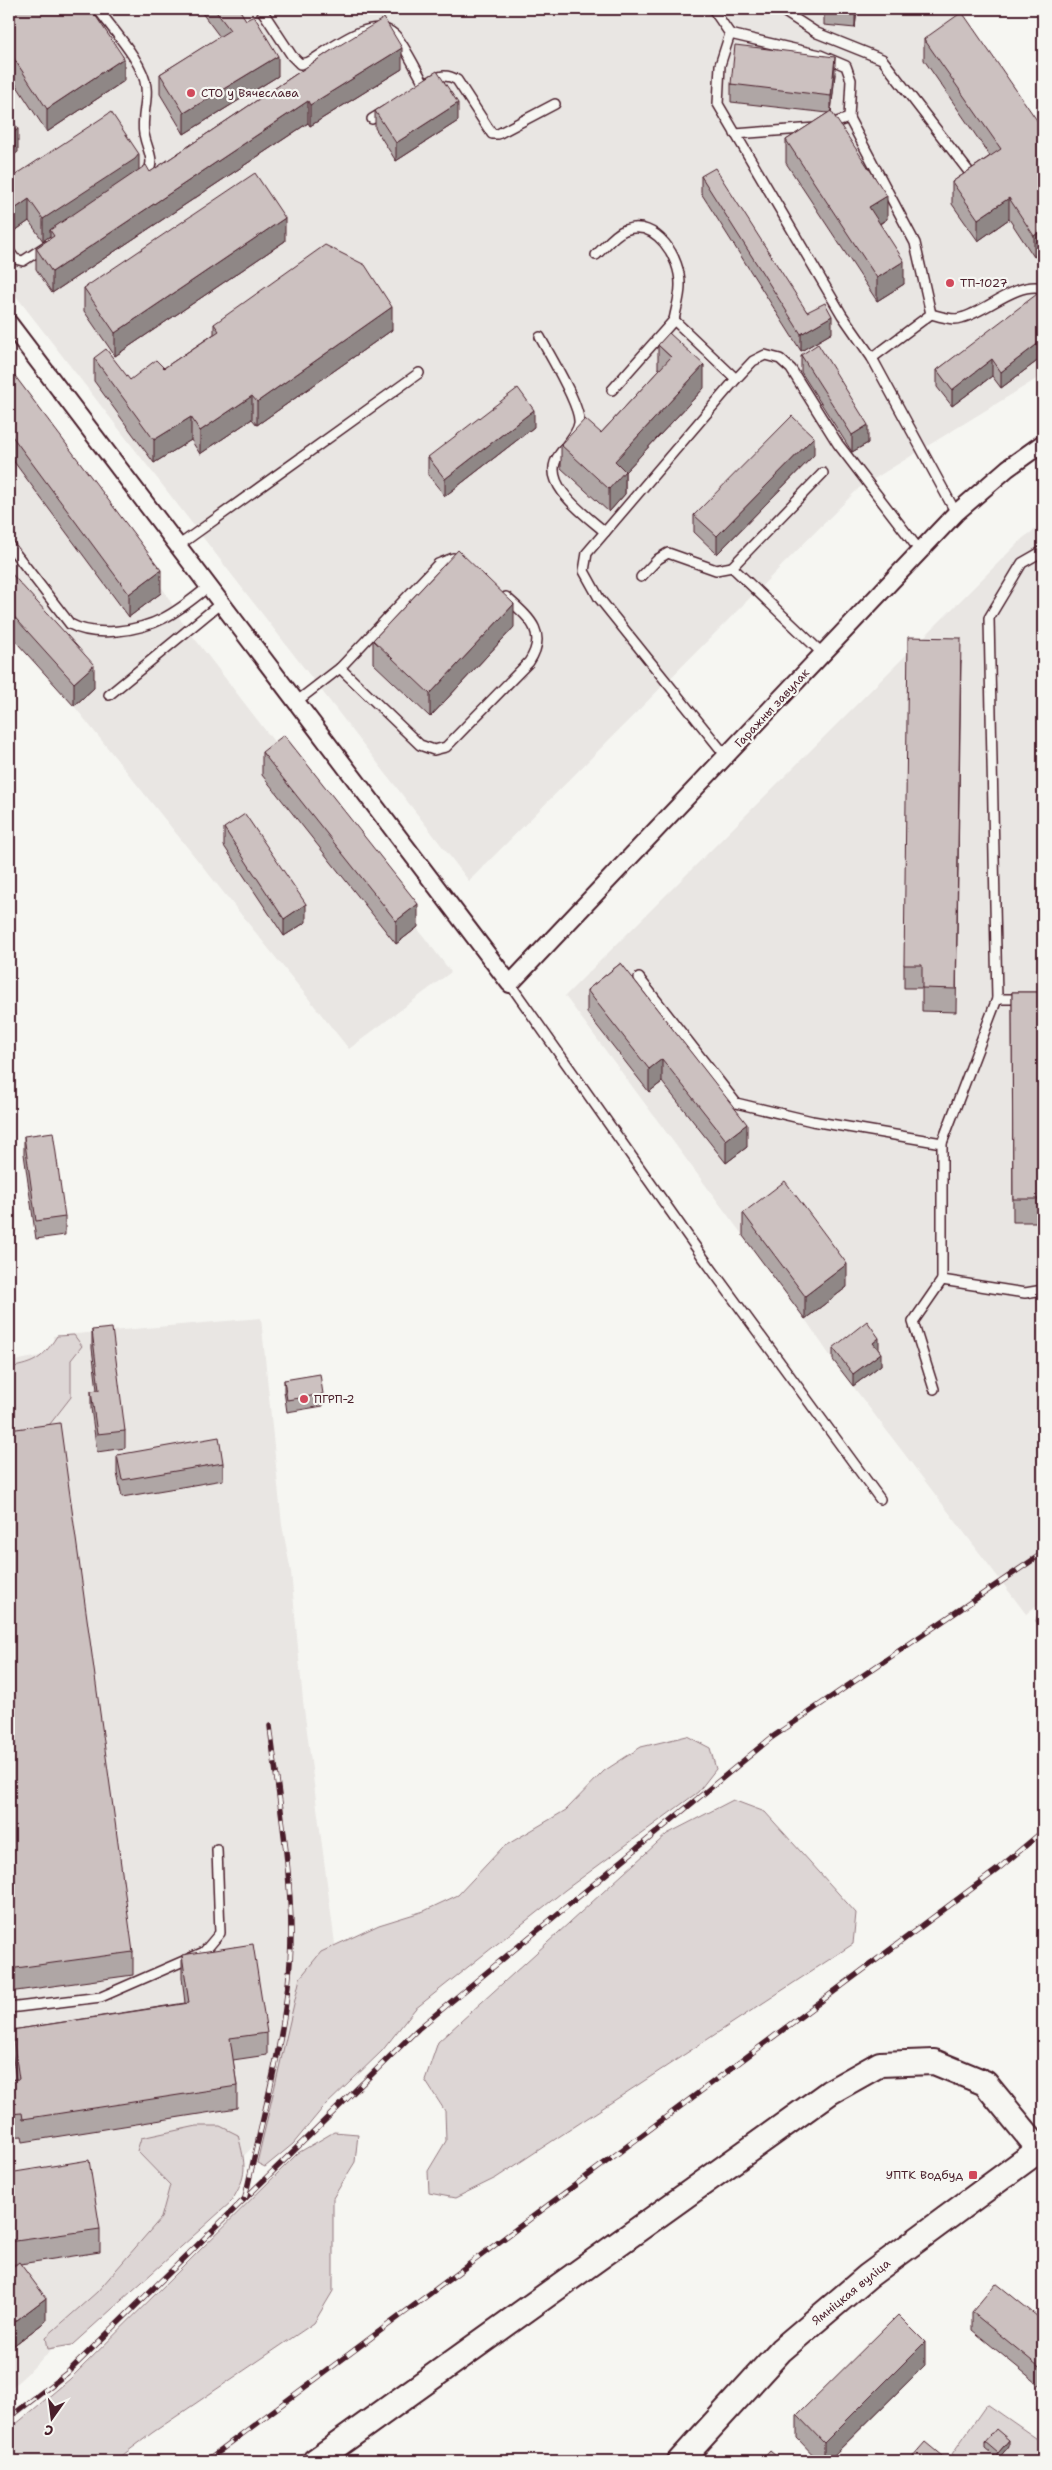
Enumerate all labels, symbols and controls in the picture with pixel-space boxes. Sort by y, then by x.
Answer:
place label: СТО у Вячеслава [201,85,299,101]
marker: СТО у Вячеслава [185,87,197,99]
place label: ТП-1027 [960,275,1008,291]
marker: ТП-1027 [944,277,956,289]
street label: Гаражны завулак [731,665,813,751]
place label: ПГРП-2 [314,1391,355,1407]
marker: ПГРП-2 [298,1393,310,1405]
place label: УПТК Водбуд [886,2167,963,2183]
marker: УПТК Водбуд [967,2169,979,2181]
street label: Ямніцкая вуліца [808,2255,894,2329]
north arrow [28,2392,78,2442]
text: С [43,2421,55,2440]

